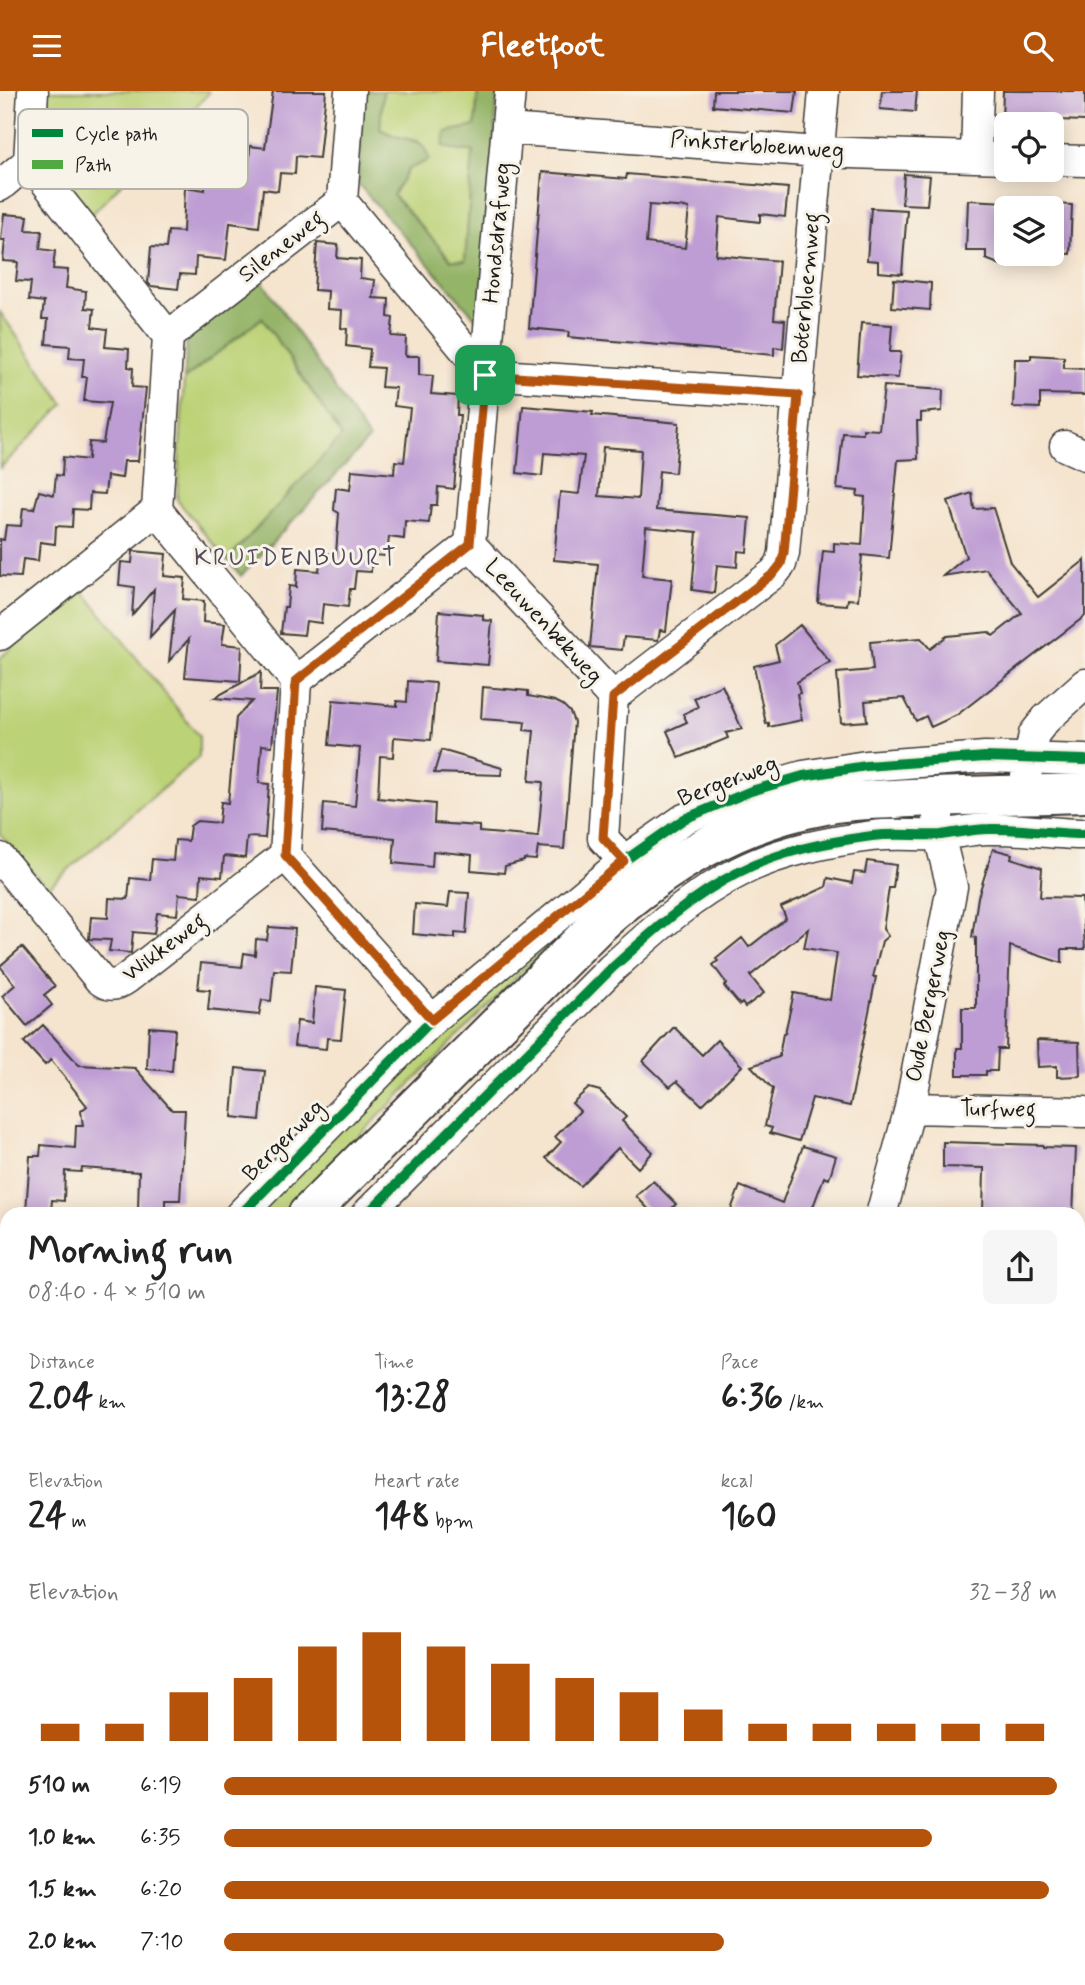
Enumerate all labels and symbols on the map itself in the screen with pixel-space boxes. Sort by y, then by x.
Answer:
legend [18,109,248,189]
text: Cycle path [75,122,158,147]
street label: Pinksterbloemweg [669,125,845,169]
text: Path [75,153,112,178]
street label: Hondsdrafweg [477,161,521,305]
street label: Sileneweg [233,204,332,292]
street label: Boterbloemweg [785,211,831,365]
pin [455,345,515,405]
district label: KRUIDENBUURT [194,543,398,574]
street label: Leeuwenbekweg [476,553,609,692]
street label: Bergerweg [674,749,783,817]
street label: Wikkeweg [117,906,214,991]
street label: Oude Bergerweg [900,927,958,1085]
street label: Bergerweg [236,1093,333,1190]
street label: Turfweg [959,1094,1036,1128]

